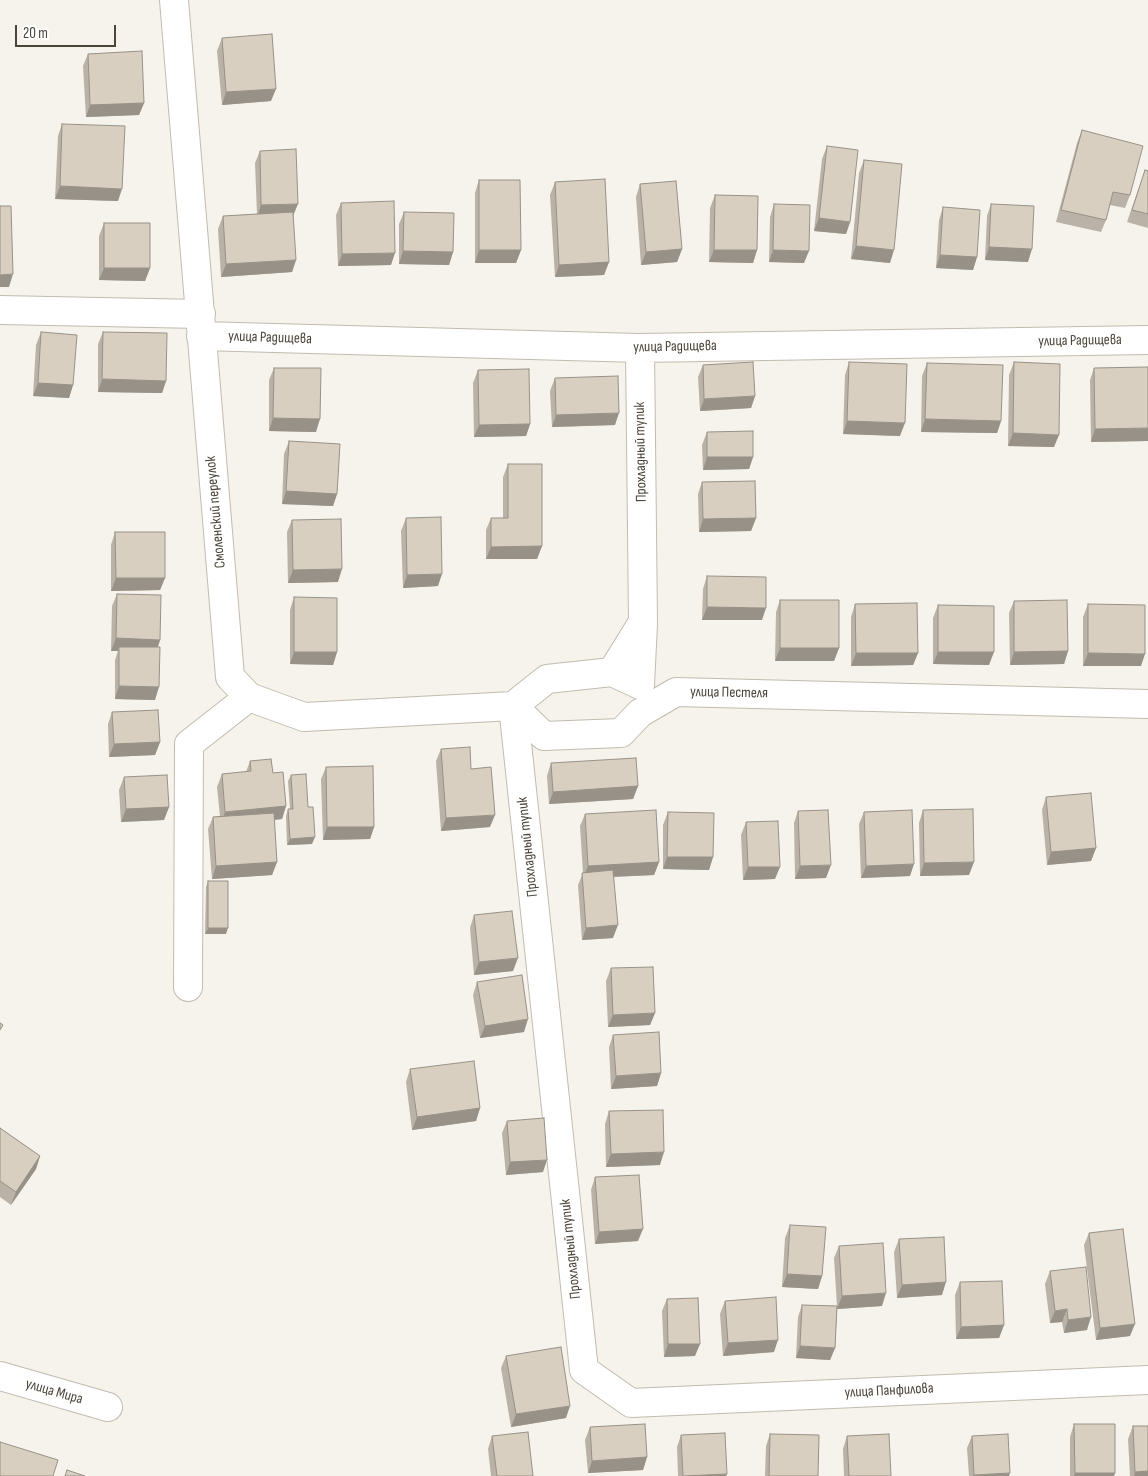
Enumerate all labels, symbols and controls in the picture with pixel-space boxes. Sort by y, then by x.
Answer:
scale bar [18,15,119,47]
text: 20 m [23,24,48,43]
street label: улица Радищева [228,328,312,348]
street label: улица Радищева [1038,331,1122,351]
street label: улица Радищева [633,337,717,357]
street label: Прохладный тупик [631,402,651,502]
street label: Смоленский переулок [202,455,230,569]
street label: улица Пестеля [690,683,768,703]
street label: Прохладный тупик [514,796,542,898]
street label: Прохладный тупик [557,1198,585,1300]
street label: улица Мира [23,1375,85,1409]
street label: улица Панфилова [844,1380,934,1402]

